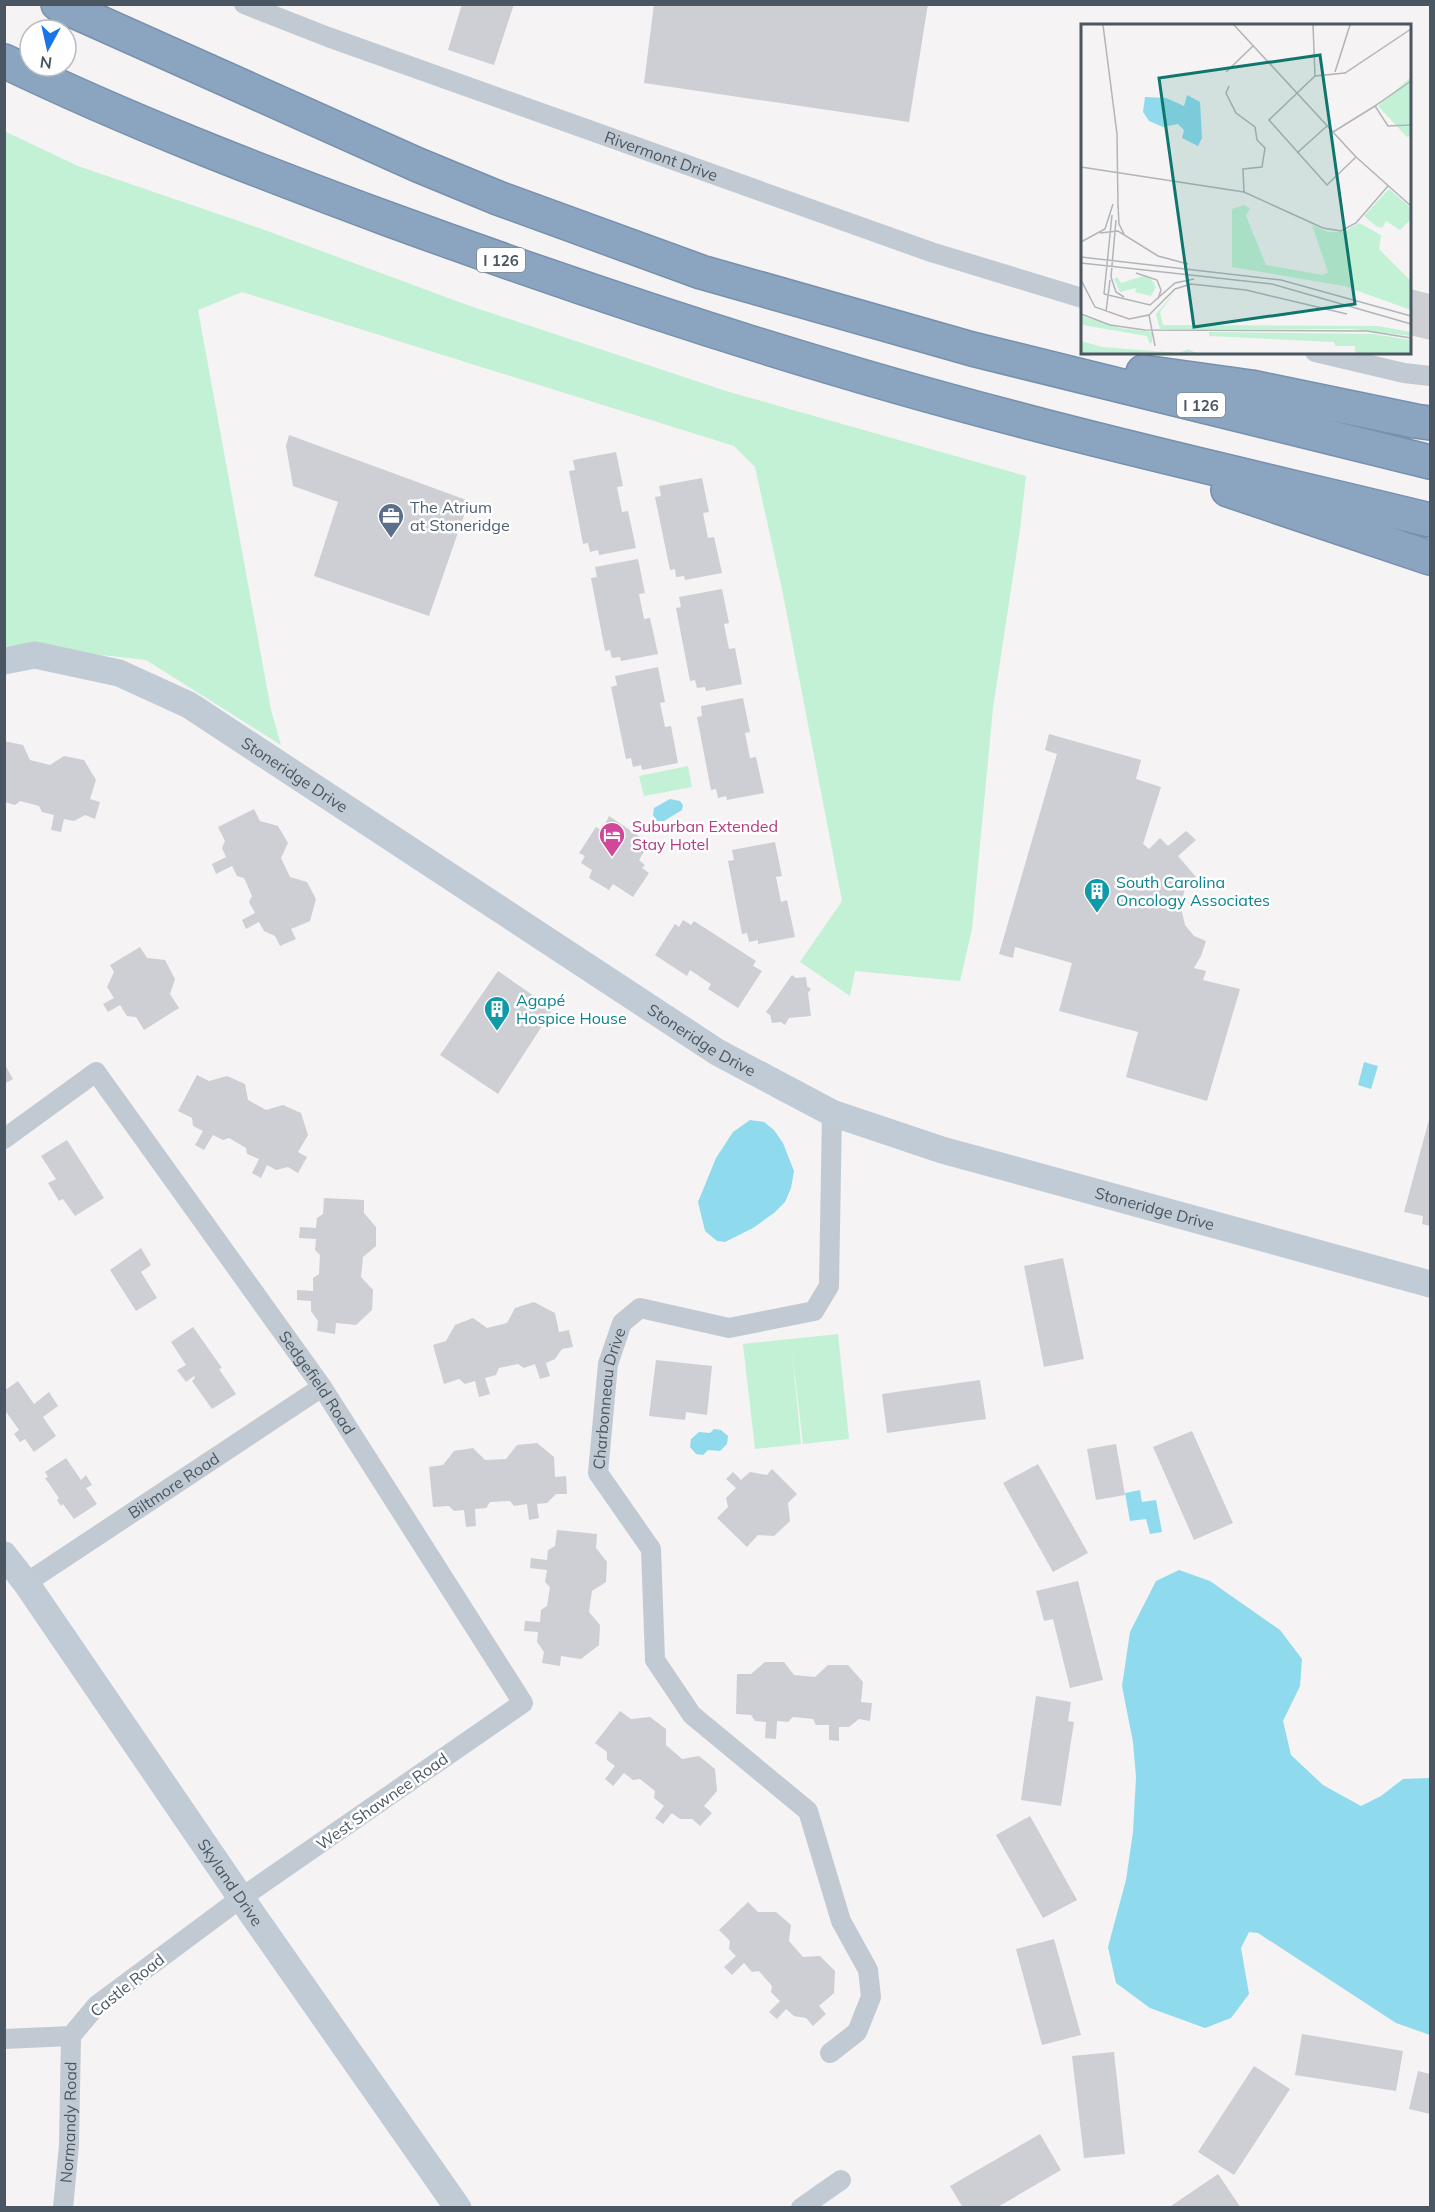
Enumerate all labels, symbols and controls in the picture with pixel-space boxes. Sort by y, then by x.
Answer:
north arrow [18,18,78,78]
inset map [1081,24,1411,354]
text: N [39,52,53,74]
street label: Rivermont Drive [602,126,721,185]
road number: I 126 [477,248,525,272]
road number: I 126 [1177,393,1225,417]
place label: The Atrium at Stoneridge [410,497,510,535]
office icon: The Atrium at Stoneridge [376,501,406,539]
street label: Stoneridge Drive [238,732,352,817]
place label: Suburban Extended Stay Hotel [632,816,778,854]
hotel icon: Suburban Extended Stay Hotel [597,820,627,858]
place label: South Carolina Oncology Associates [1116,872,1270,910]
building icon: South Carolina Oncology Associates [1082,876,1112,914]
place label: Agapé Hospice House [516,990,627,1028]
building icon: Agapé Hospice House [482,994,512,1032]
street label: Stoneridge Drive [644,999,759,1081]
street label: Stoneridge Drive [1093,1182,1217,1234]
street label: Charbonneau Drive [588,1325,630,1470]
street label: Sedgefield Road [275,1327,360,1438]
street label: Biltmore Road [124,1448,223,1523]
street label: West Shawnee Road [312,1748,452,1854]
street label: Skyland Drive [193,1835,267,1930]
street label: Castle Road [86,1949,168,2021]
street label: Normandy Road [55,2061,81,2184]

